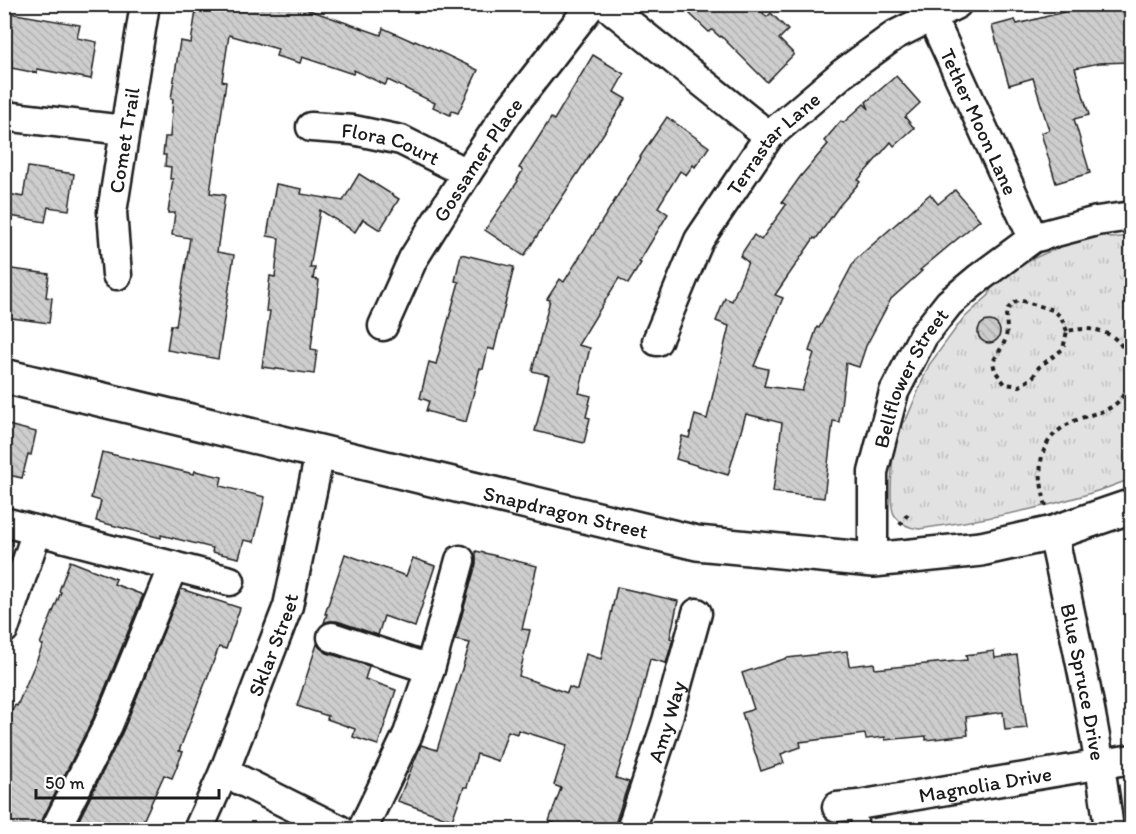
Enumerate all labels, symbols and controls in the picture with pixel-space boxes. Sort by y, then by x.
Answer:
street label: Tether Moon Lane [935,44,1024,198]
street label: Comet Trail [103,85,144,195]
street label: Terrastar Lane [721,86,825,199]
street label: Gossamer Place [427,92,527,226]
street label: Flora Court [341,117,444,170]
street label: Bellflower Street [867,302,953,451]
street label: Snapdragon Street [481,479,651,543]
street label: Sklar Street [242,591,303,700]
street label: Blue Spruce Drive [1056,601,1111,762]
street label: Amy Way [642,678,690,765]
street label: Magnolia Drive [917,760,1054,807]
scale bar [36,762,219,800]
text: 50 m [45,772,85,794]

